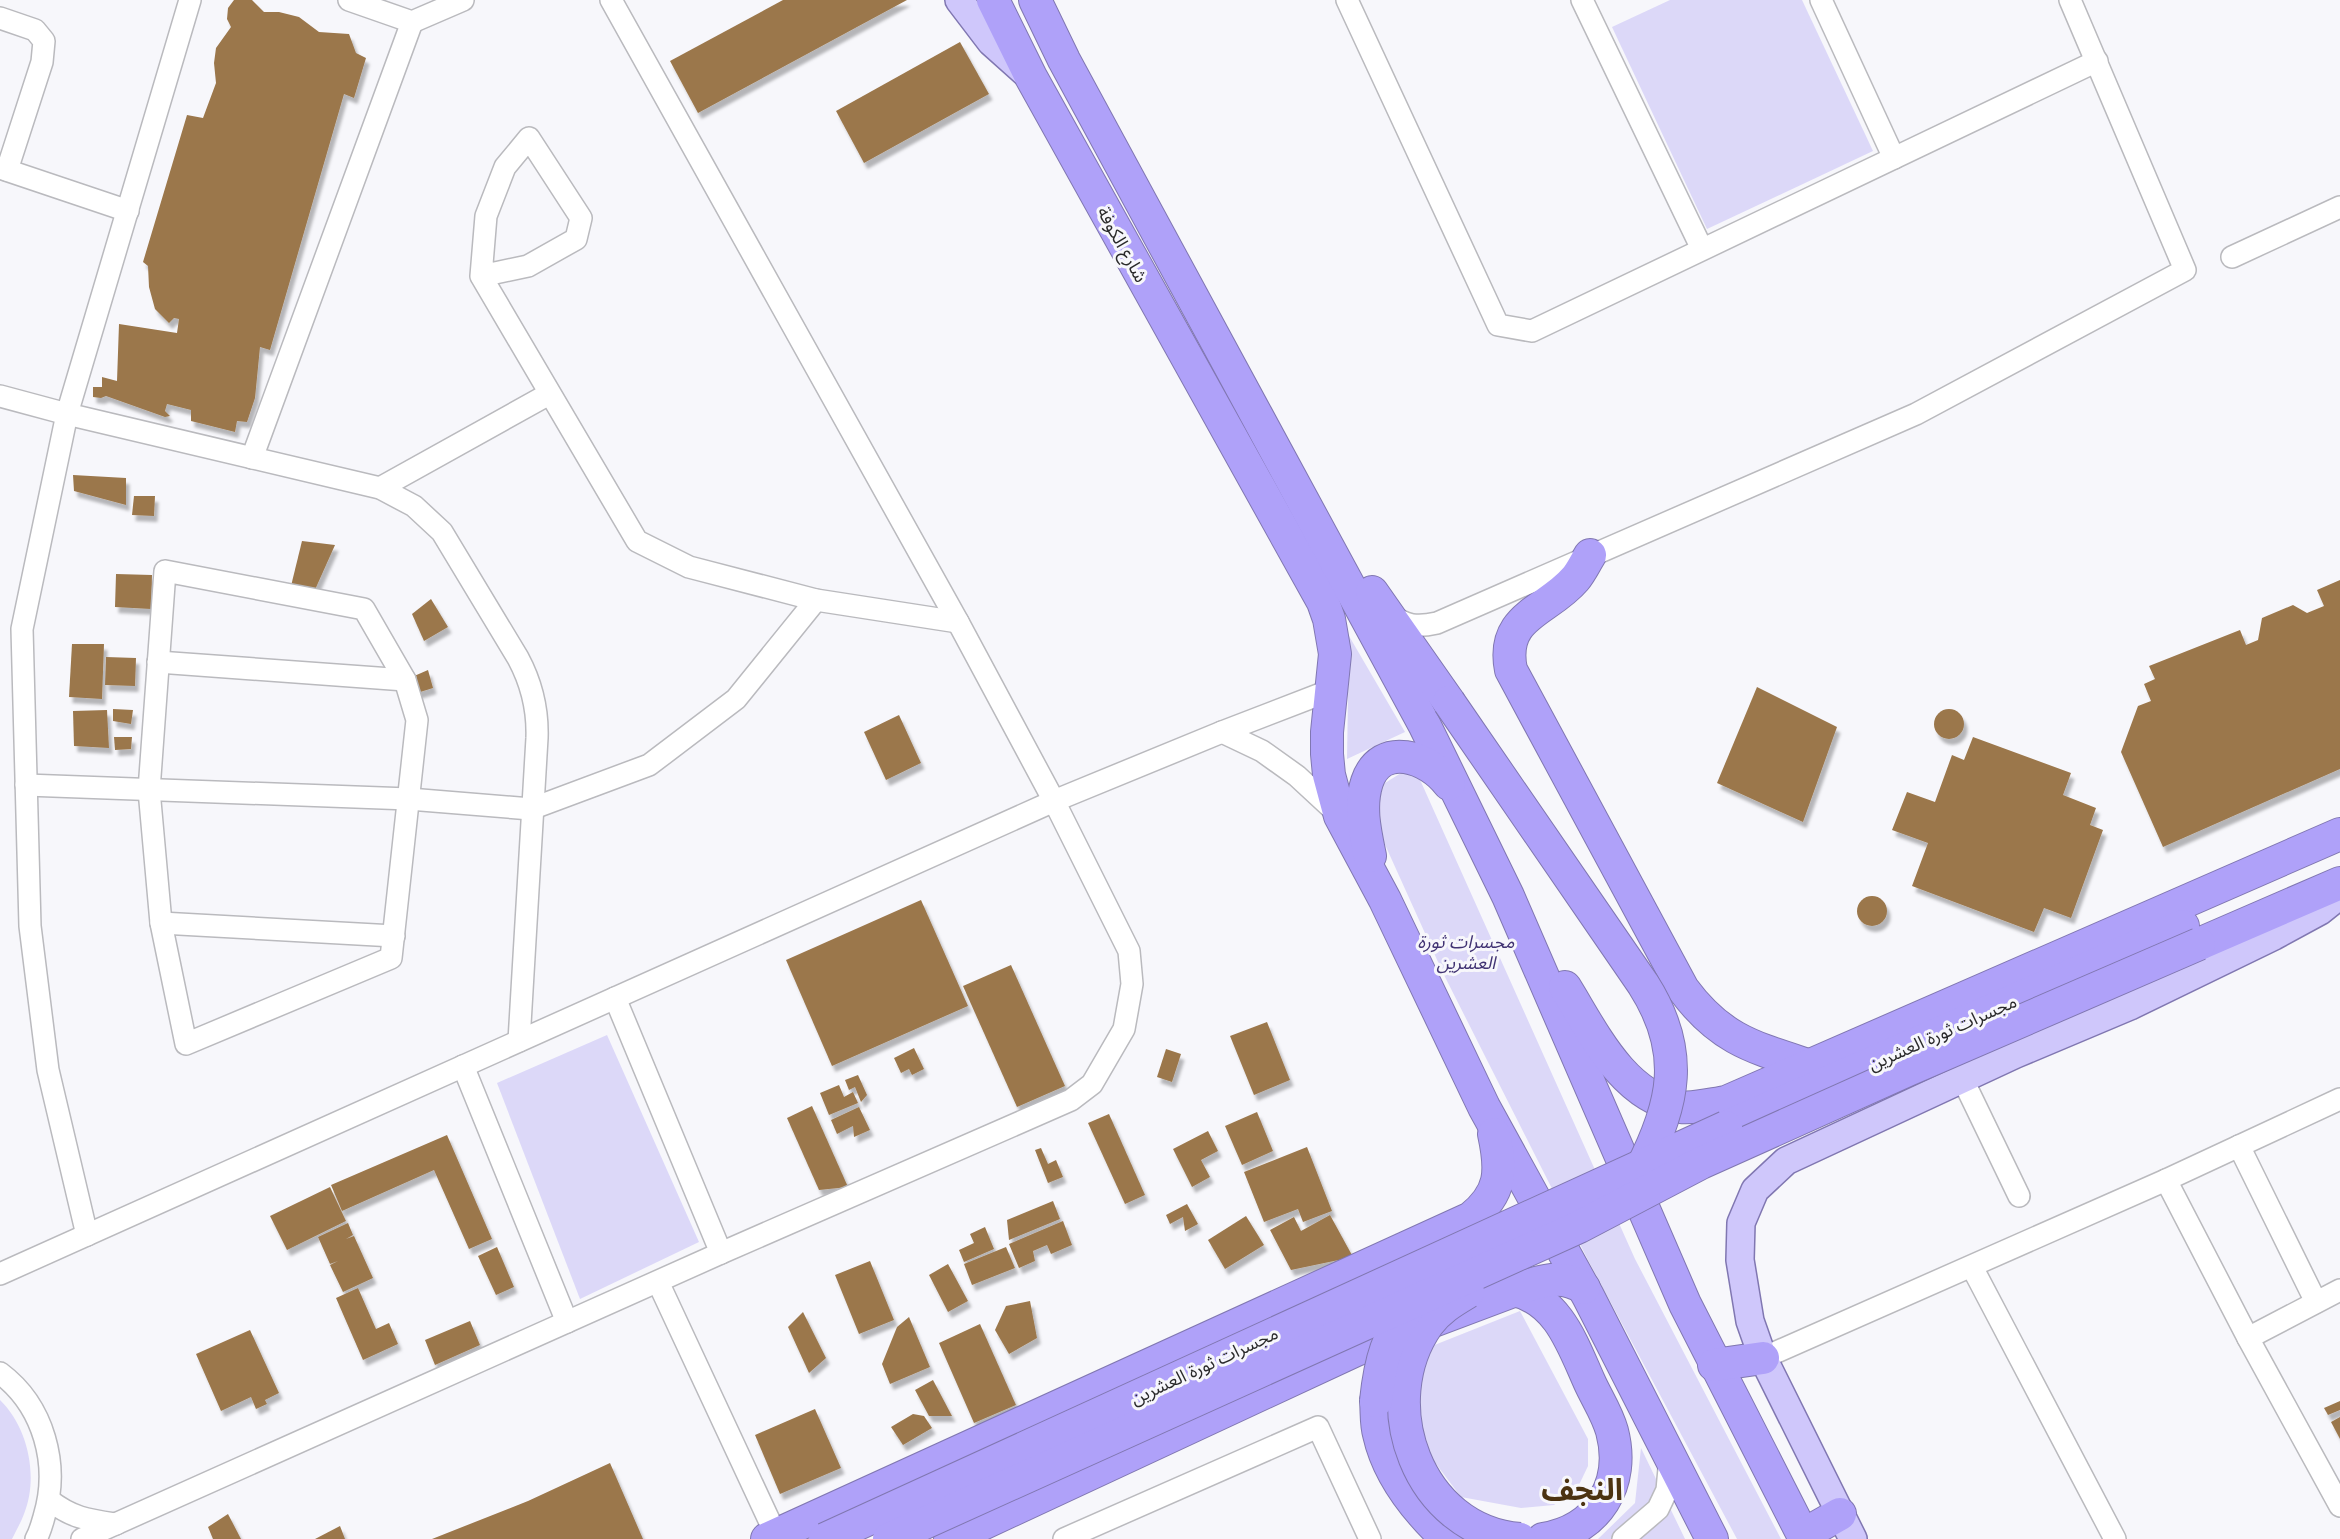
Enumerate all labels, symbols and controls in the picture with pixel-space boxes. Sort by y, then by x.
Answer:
street label: شارع الكوفة [1090,202,1154,288]
park label: مجسرات ثورة العشرين [1418,929,1515,974]
street label: مجسرات ثورة العشرين [1864,988,2020,1076]
street label: مجسرات ثورة العشرين [1126,1320,1282,1410]
district label: النجف [1541,1468,1623,1509]

